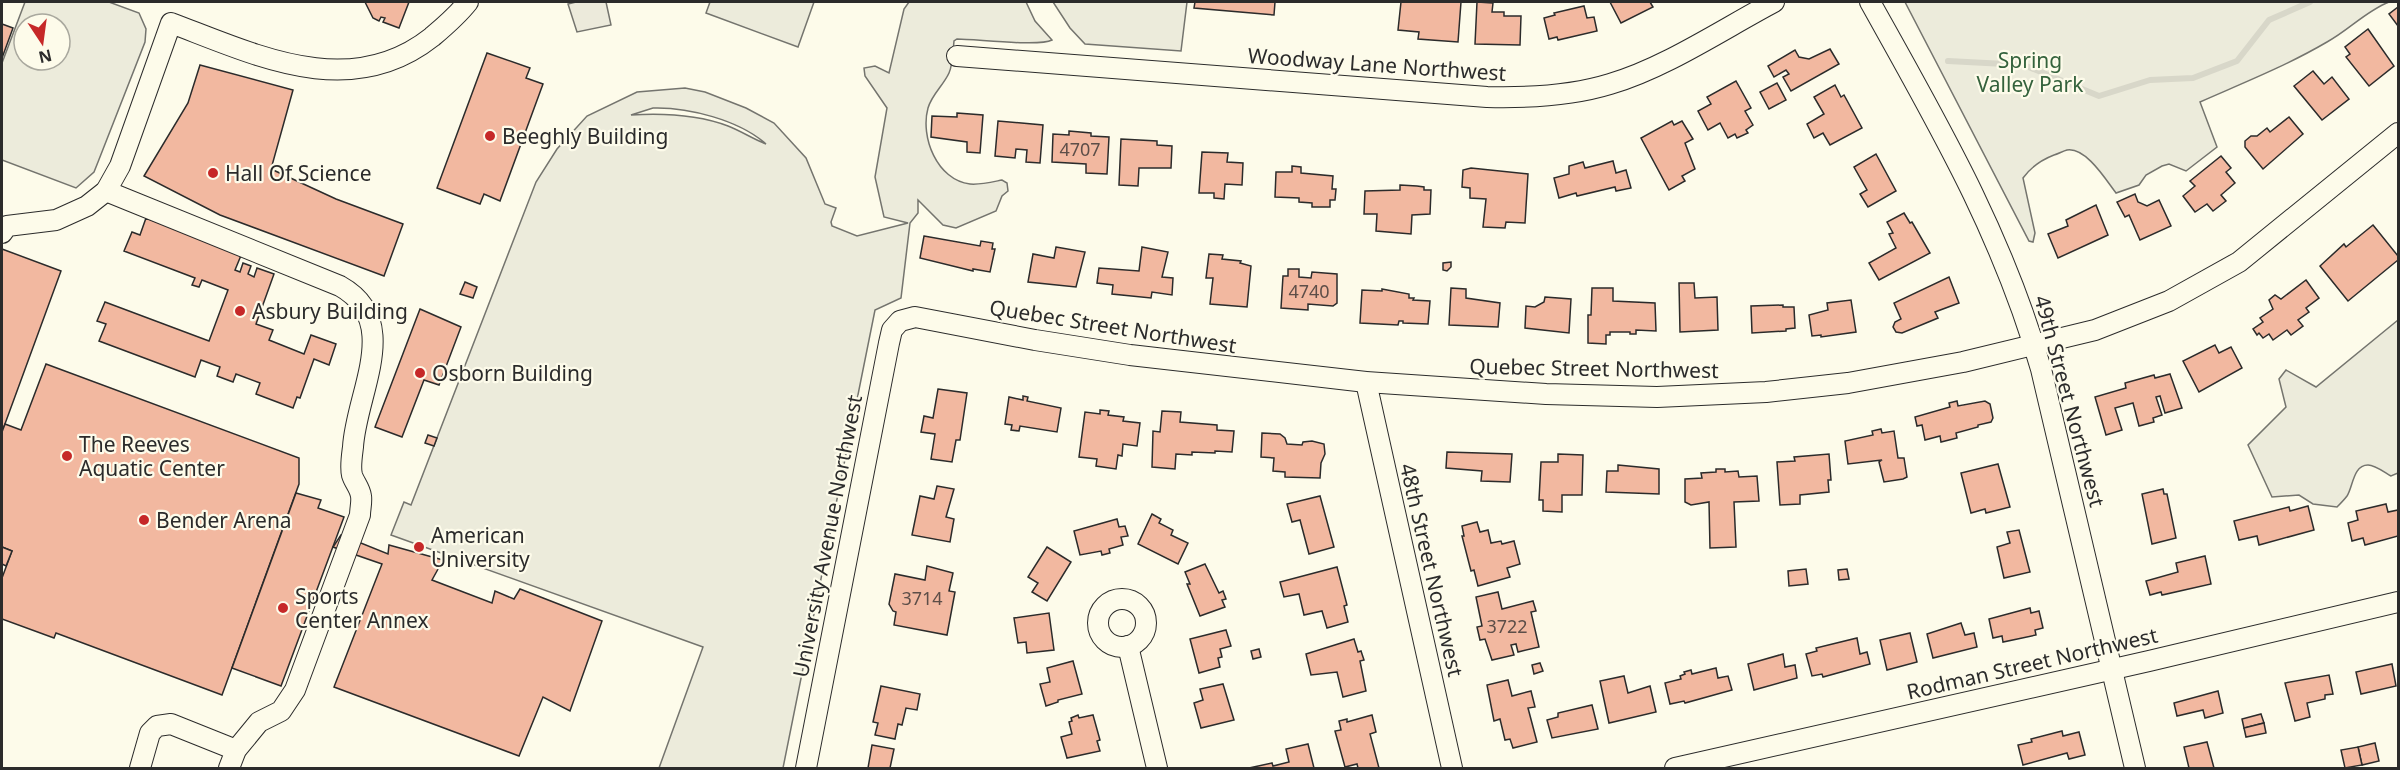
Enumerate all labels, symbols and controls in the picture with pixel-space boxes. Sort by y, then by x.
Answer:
north arrow [12,12,72,72]
street label: Woodway Lane Northwest [1247,41,1507,87]
text: N [37,44,54,69]
park label: Spring Valley Park [1977,46,2084,98]
place label: Beeghly Building [502,122,669,150]
marker: Beeghly Building [483,129,497,143]
house number: 4707 [1059,137,1101,161]
place label: Hall Of Science [225,159,372,187]
marker: Hall Of Science [206,166,220,180]
house number: 4740 [1288,279,1330,303]
street label: 49th Street Northwest [2028,292,2112,510]
street label: Quebec Street Northwest [988,293,1239,359]
place label: Asbury Building [252,297,408,325]
marker: Asbury Building [233,304,247,318]
street label: Quebec Street Northwest [1469,352,1719,384]
place label: Osborn Building [432,359,593,387]
marker: Osborn Building [413,366,427,380]
street label: University Avenue Northwest [786,392,868,680]
place label: The Reeves Aquatic Center [79,430,225,482]
marker: The Reeves Aquatic Center [60,449,74,463]
street label: 48th Street Northwest [1394,461,1470,680]
place label: Bender Arena [156,506,292,534]
marker: Bender Arena [137,513,151,527]
place label: American University [431,521,530,573]
marker: American University [412,540,426,554]
place label: Sports Center Annex [295,582,429,634]
house number: 3714 [901,586,943,610]
marker: Sports Center Annex [276,601,290,615]
house number: 3722 [1486,614,1528,638]
street label: Rodman Street Northwest [1904,620,2161,705]

